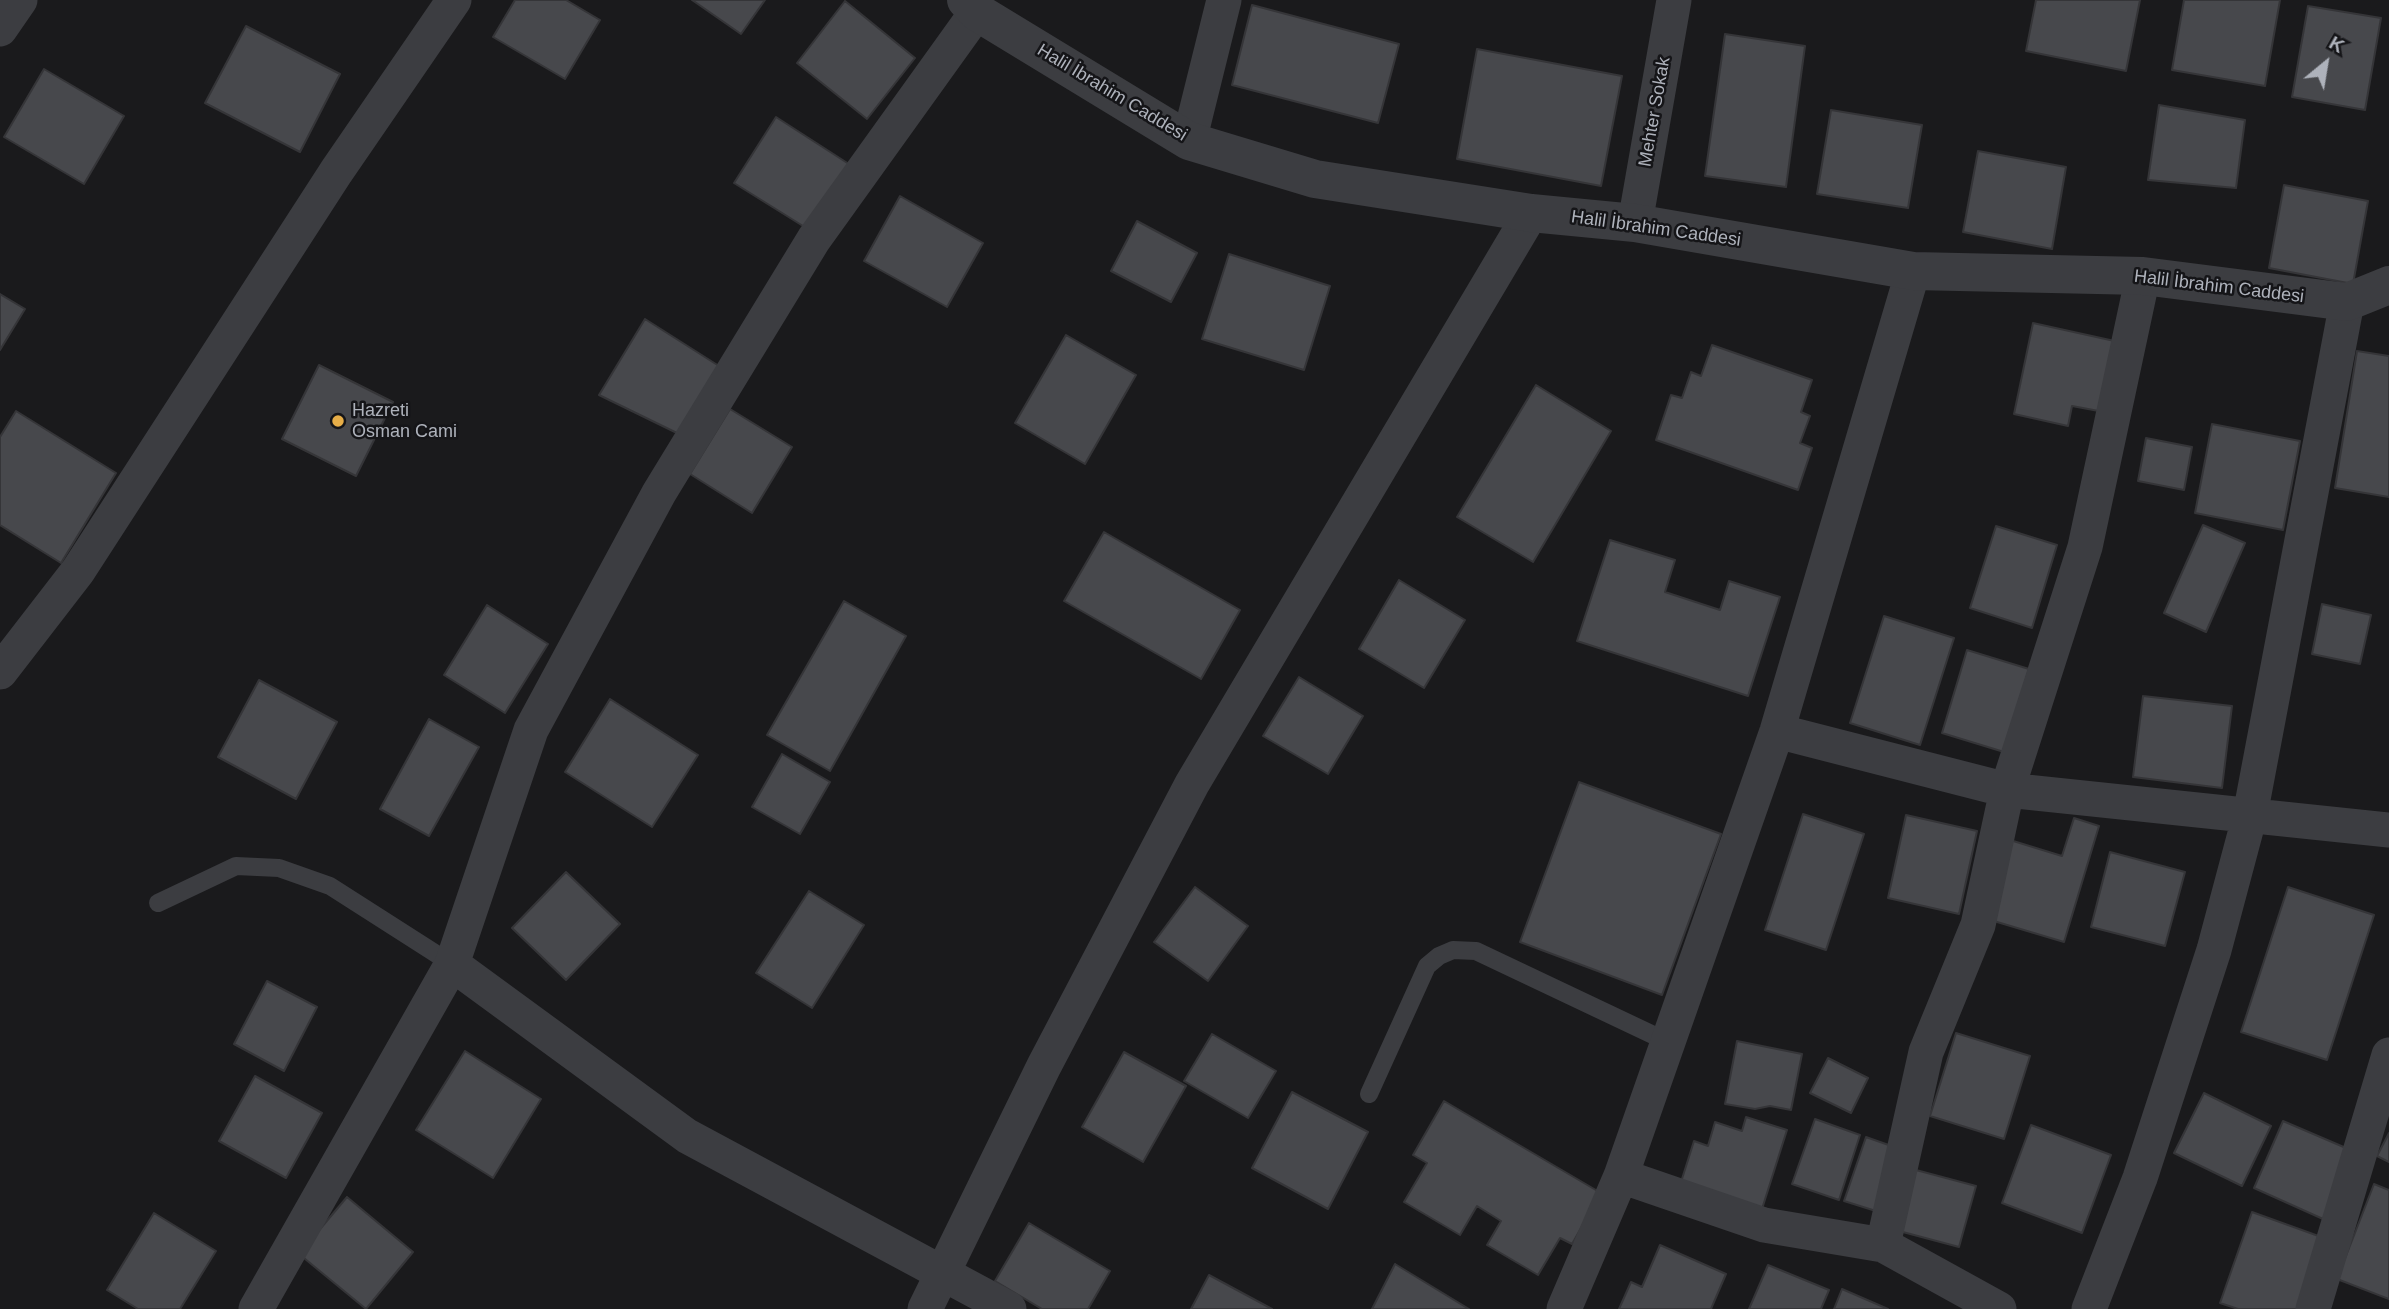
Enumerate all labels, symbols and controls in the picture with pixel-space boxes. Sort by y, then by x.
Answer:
north arrow [2291,28,2361,98]
text: K [2326,32,2348,57]
street label: Halil İbrahim Caddesi [1033,40,1191,146]
street label: Mehter Sokak [1635,55,1675,169]
street label: Halil İbrahim Caddesi [1570,206,1742,252]
street label: Halil İbrahim Caddesi [2133,266,2305,308]
place label: Hazreti Osman Cami [352,400,457,442]
marker: Hazreti Osman Cami [330,413,346,429]

